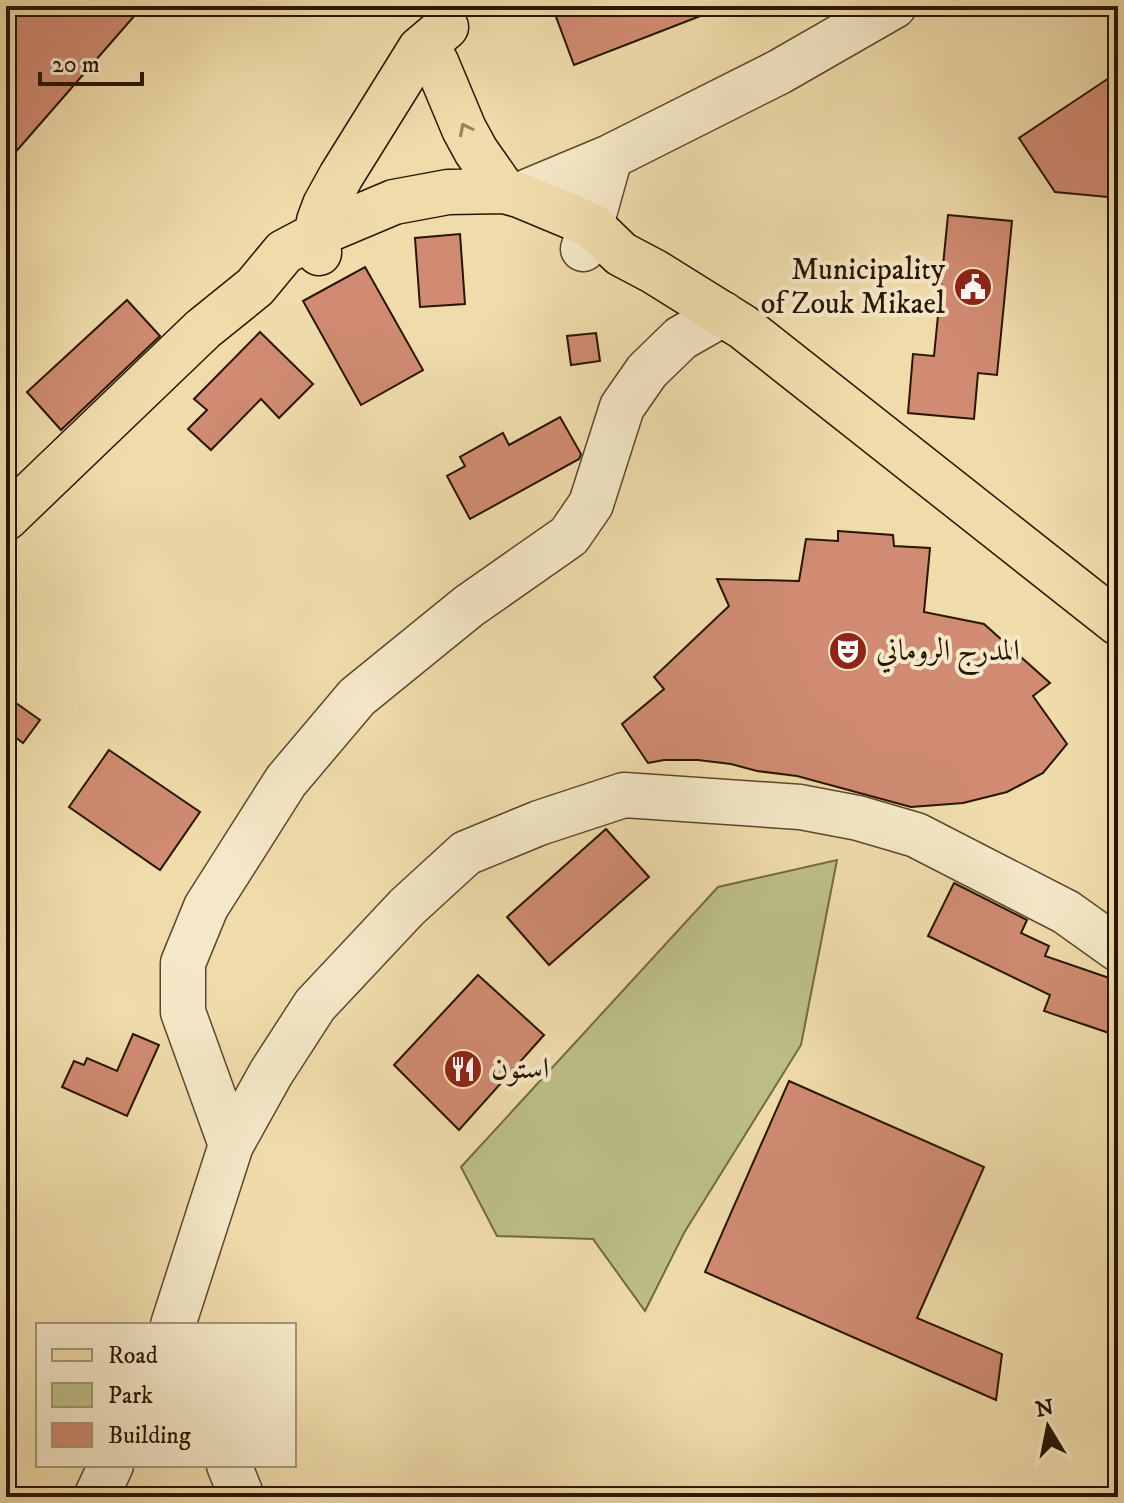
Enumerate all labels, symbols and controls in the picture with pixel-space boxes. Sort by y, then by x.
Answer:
scale bar [40,36,142,86]
text: 20 m [52,50,100,80]
one-way arrow [459,123,475,138]
place label: Municipality of Zouk Mikael [761,252,946,323]
public building icon: Municipality of Zouk Mikael [952,266,994,308]
theatre icon: المدرج الروماني [827,630,869,672]
place label: المدرج الروماني [876,633,1020,676]
restaurant icon: استون [442,1048,484,1090]
place label: استون [491,1051,549,1088]
legend [36,1323,296,1467]
text: Road [108,1341,158,1371]
text: Park [108,1381,153,1411]
north arrow [1008,1387,1088,1467]
text: N [1034,1394,1056,1424]
text: Building [108,1421,191,1451]

